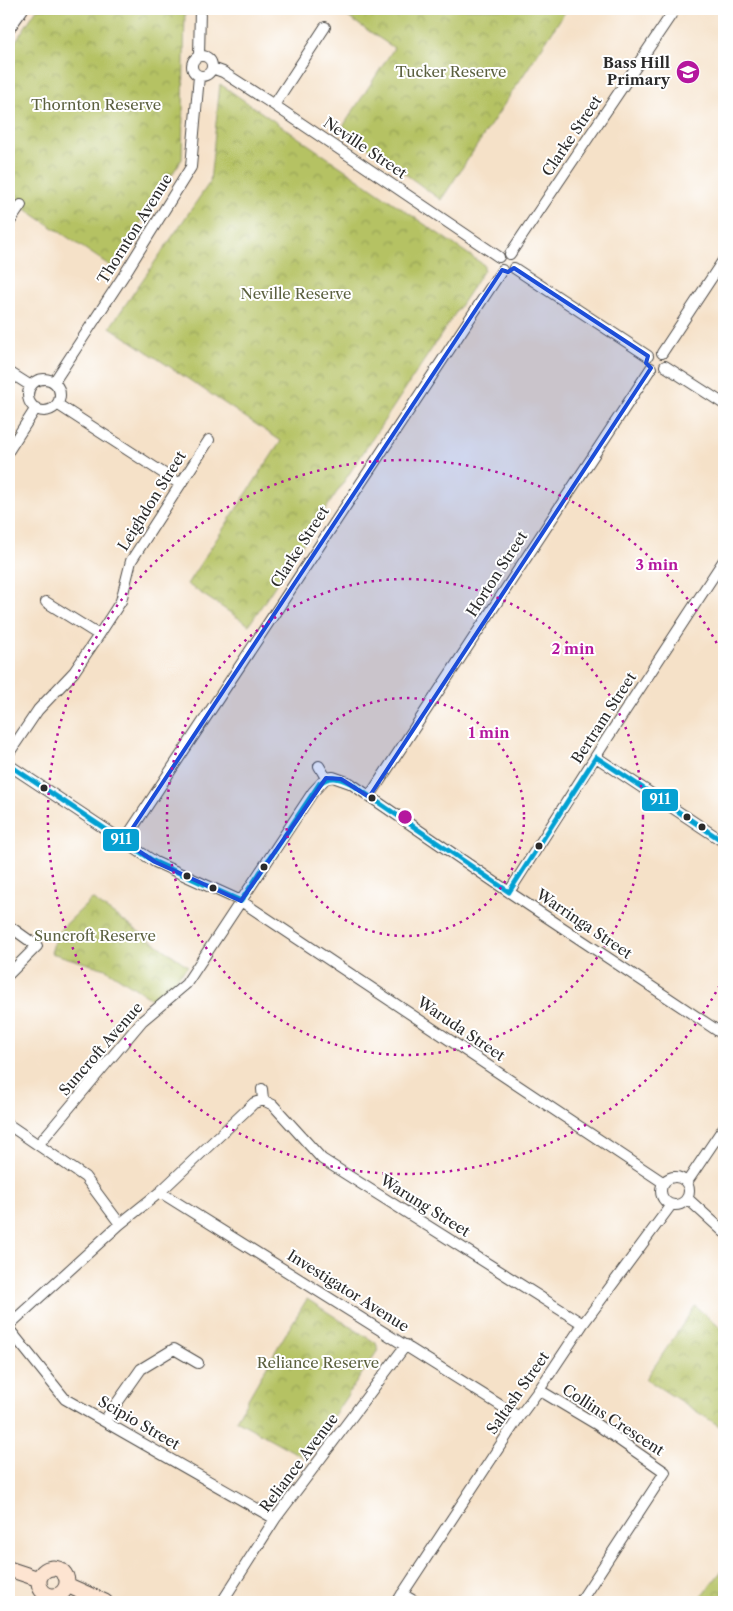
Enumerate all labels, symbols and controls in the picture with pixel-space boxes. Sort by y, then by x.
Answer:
place label: Bass Hill Primary [603,53,671,89]
school or university icon: Bass Hill Primary [675,59,701,85]
park label: Tucker Reserve [396,62,506,81]
street label: Clarke Street [538,91,606,180]
park label: Thornton Reserve [31,95,161,114]
street label: Neville Street [320,113,411,183]
street label: Thornton Avenue [93,170,176,287]
park label: Neville Reserve [241,284,351,303]
street label: Leighdon Street [113,447,190,554]
street label: Clarke Street [266,502,333,591]
street label: Horton Street [462,527,532,620]
text: 3 min [636,555,679,574]
text: 2 min [551,639,595,658]
street label: Bertram Street [567,668,641,767]
text: 1 min [468,723,510,742]
unlabelled marker [39,783,49,793]
line badge: 911 [641,788,679,812]
text: 911 [650,790,671,808]
unlabelled marker [367,793,377,803]
centre of rings [396,808,414,826]
unlabelled marker [682,812,692,822]
unlabelled marker [697,822,707,832]
line badge: 911 [102,828,140,852]
text: 911 [111,830,132,848]
unlabelled marker [534,841,544,851]
unlabelled marker [259,862,269,872]
unlabelled marker [182,871,192,881]
unlabelled marker [208,883,218,893]
street label: Warringa Street [532,884,636,963]
park label: Suncroft Reserve [34,926,156,945]
street label: Waruda Street [413,992,509,1065]
street label: Suncroft Avenue [55,998,146,1099]
street label: Warung Street [376,1170,474,1241]
street label: Investigator Avenue [284,1245,413,1336]
street label: Saltash Street [482,1347,554,1438]
park label: Reliance Reserve [257,1353,379,1372]
street label: Collins Crescent [559,1380,668,1460]
street label: Scipio Street [95,1392,184,1454]
street label: Reliance Avenue [255,1410,342,1516]

